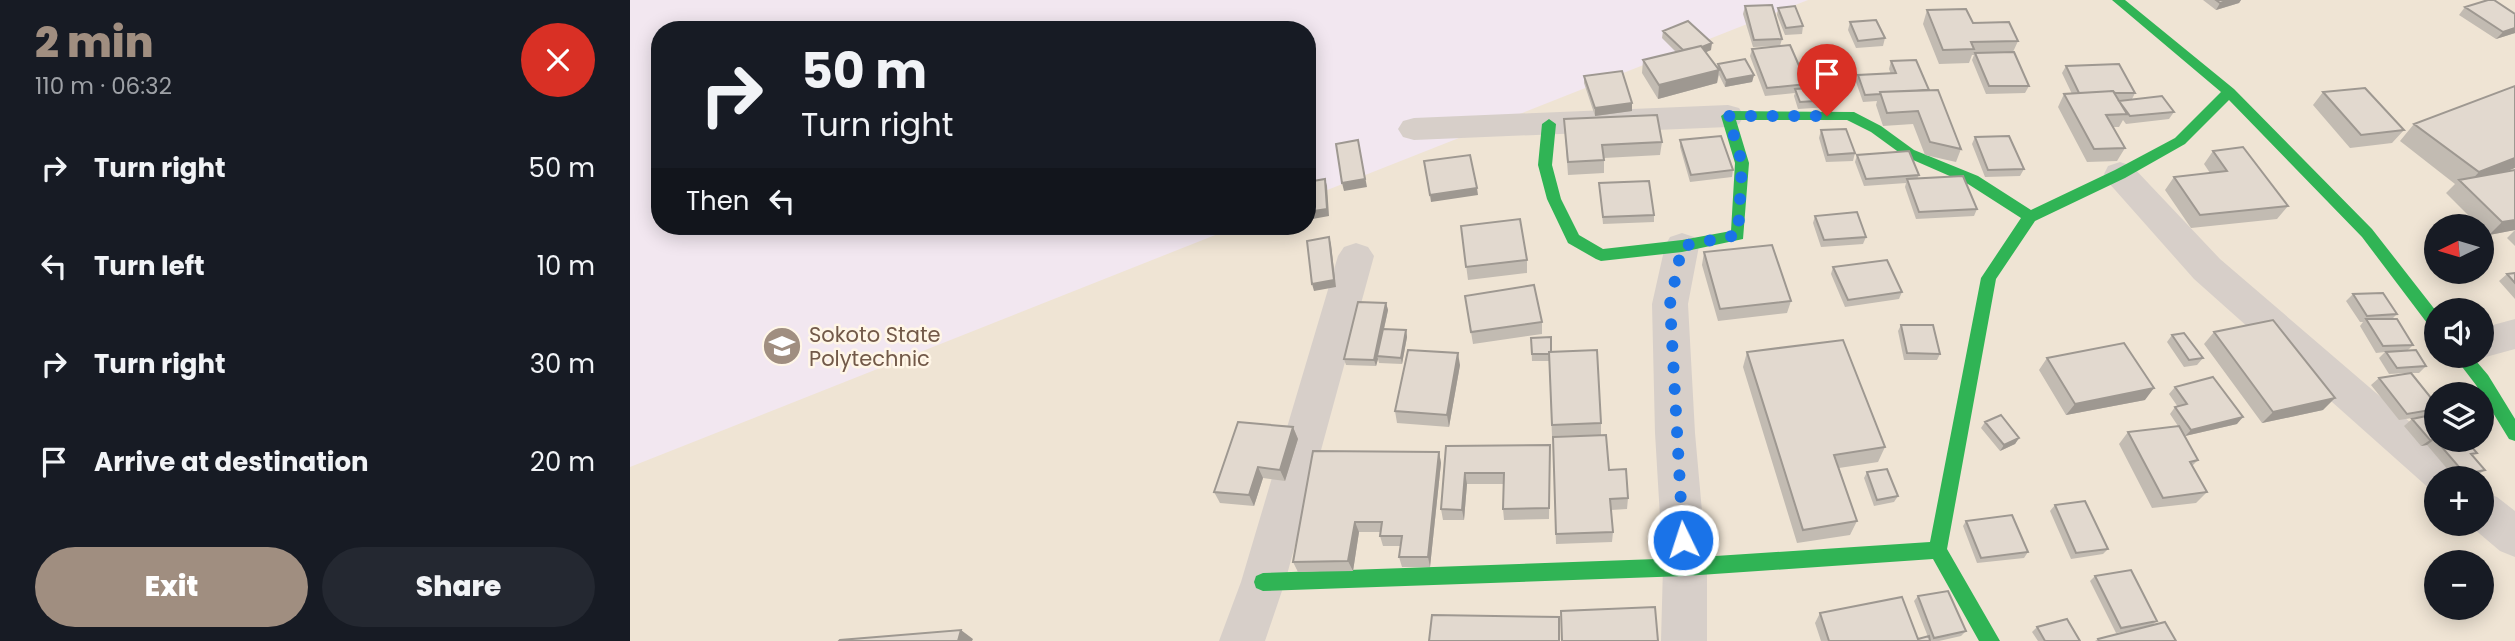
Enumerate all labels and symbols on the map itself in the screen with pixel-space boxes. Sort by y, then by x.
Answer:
pin [1797,44,1857,116]
north arrow [2424,214,2494,284]
place label: Sokoto State Polytechnic [809,320,941,373]
school or university icon: Sokoto State Polytechnic [761,325,803,367]
position arrow [1646,503,1720,577]

